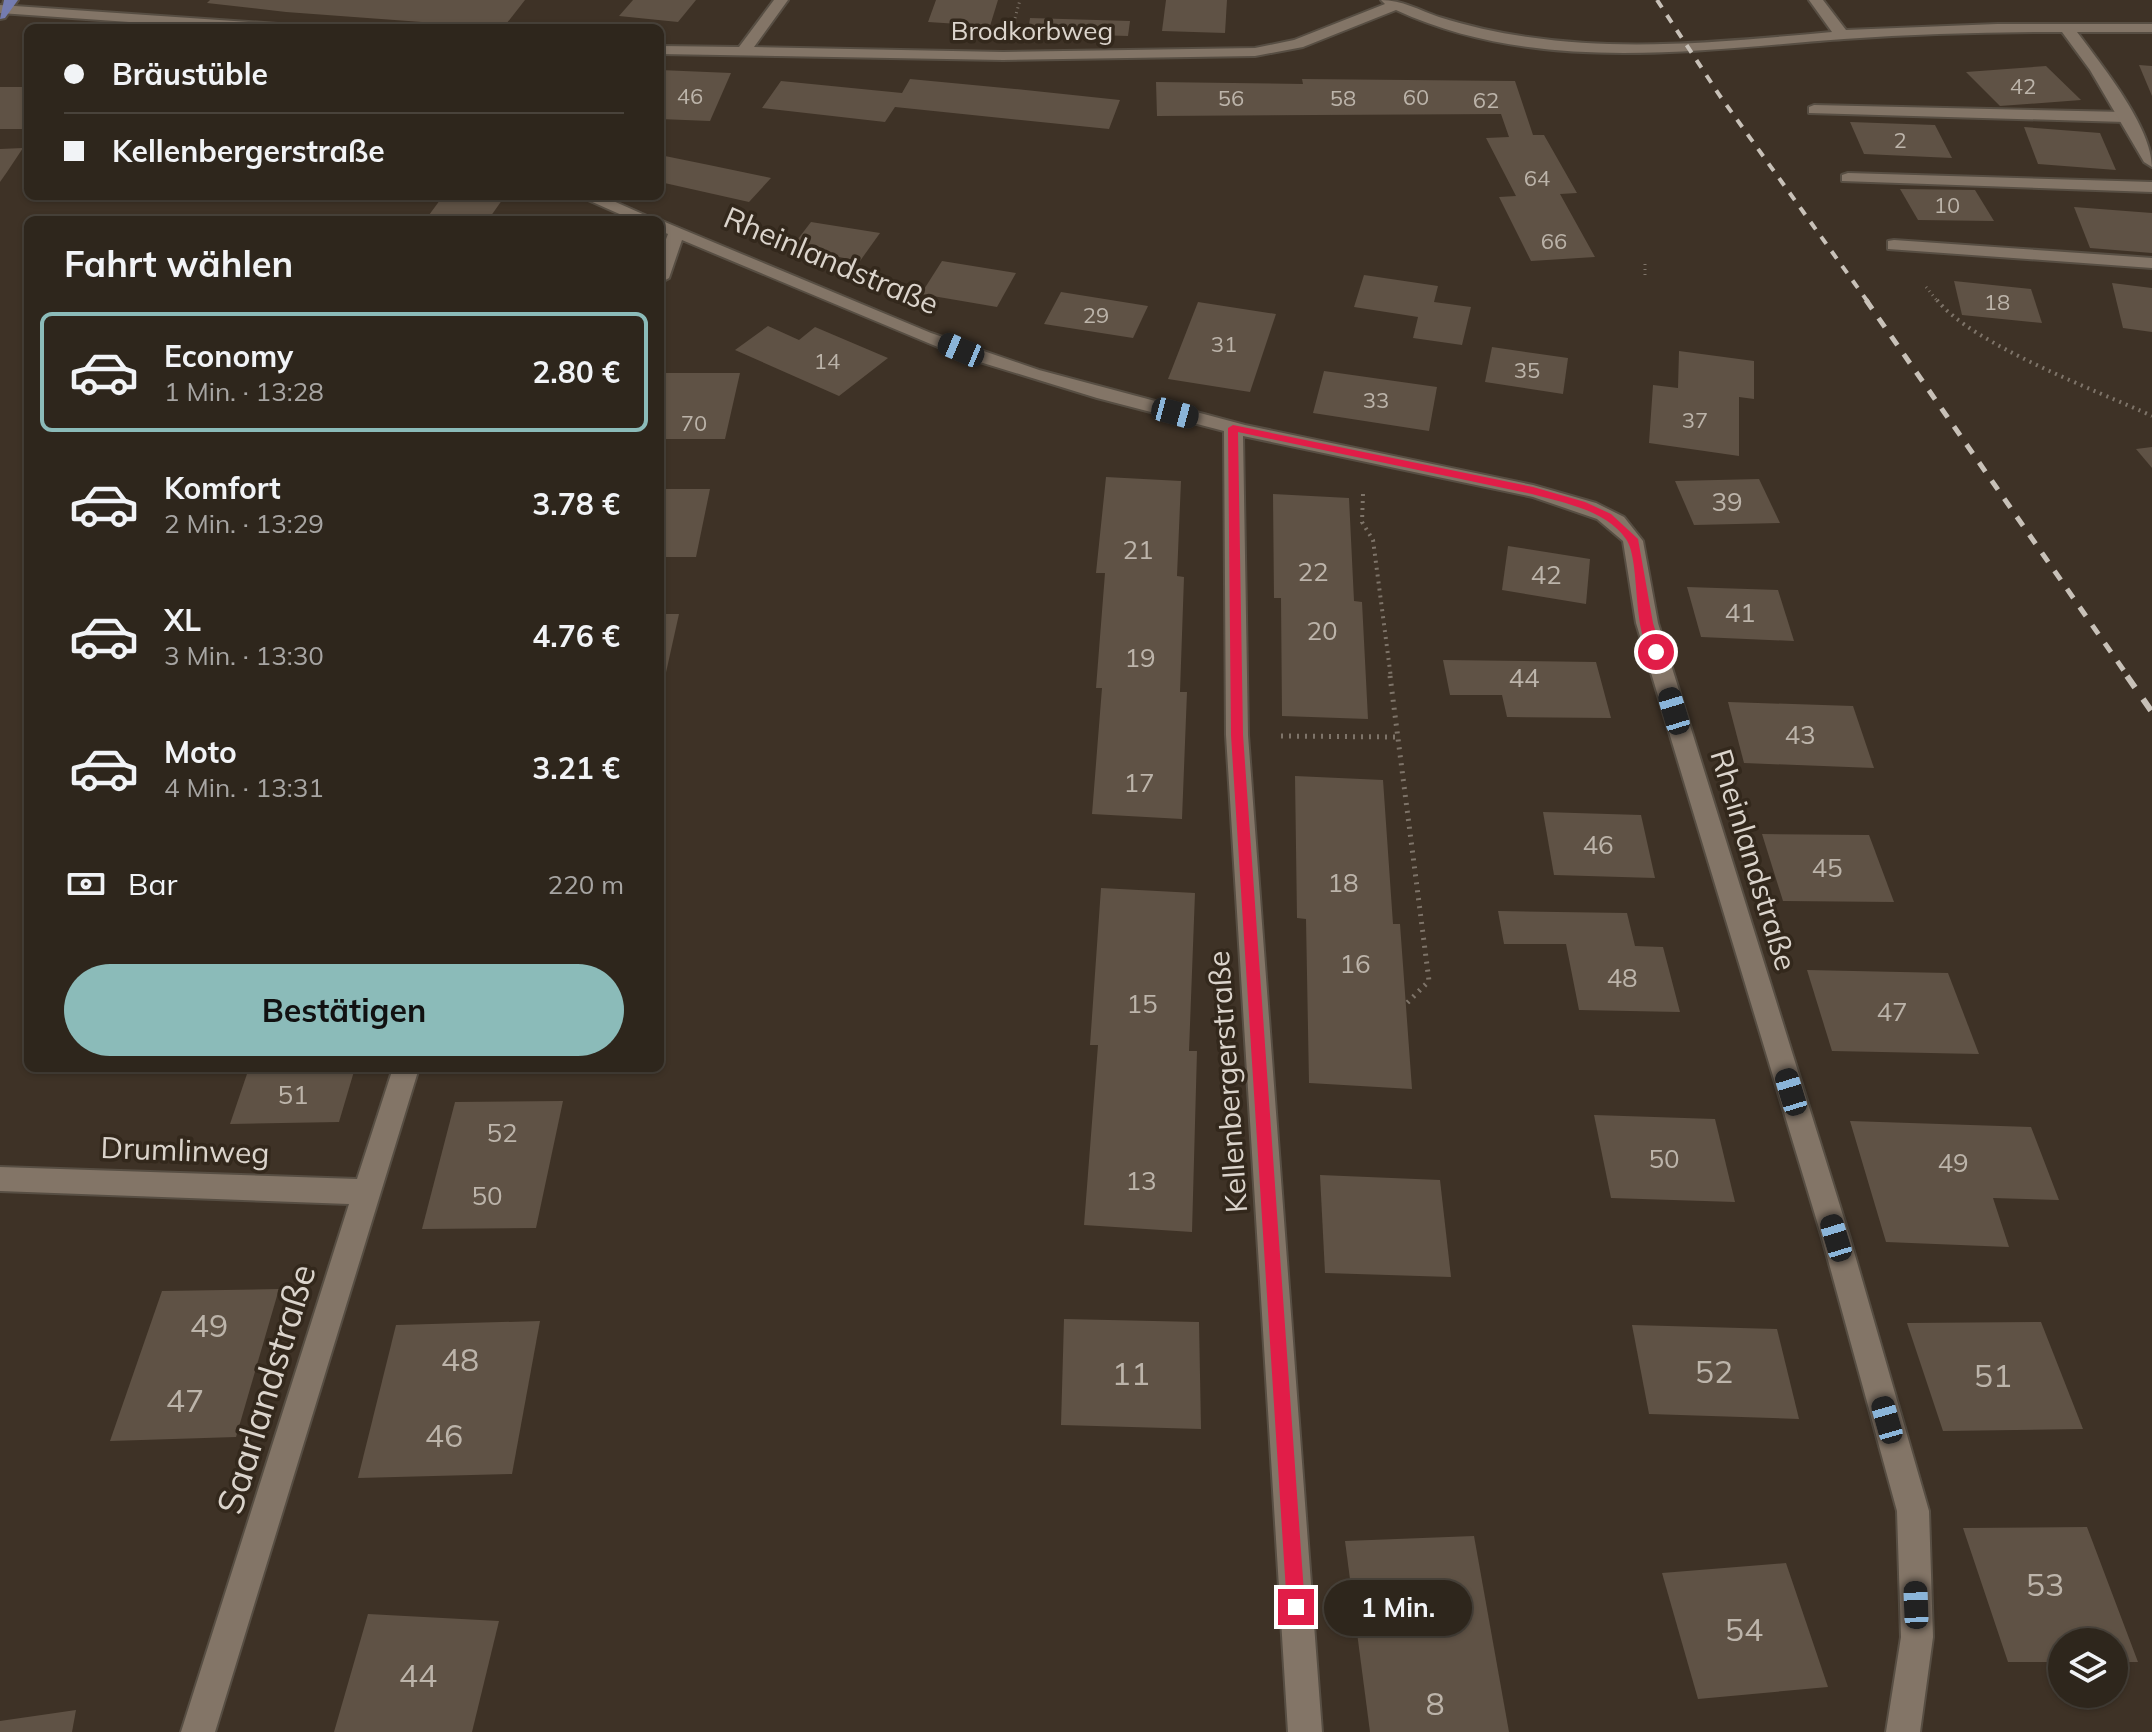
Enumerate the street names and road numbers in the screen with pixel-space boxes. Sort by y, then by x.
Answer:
street label: Brodkorbweg [951,14,1113,47]
street label: Rheinlandstraße [718,198,944,322]
street label: Rheinlandstraße [1702,744,1806,975]
street label: Kellenbergerstraße [1199,950,1255,1214]
street label: Drumlinweg [100,1128,270,1172]
street label: Saarlandstraße [206,1259,325,1519]

